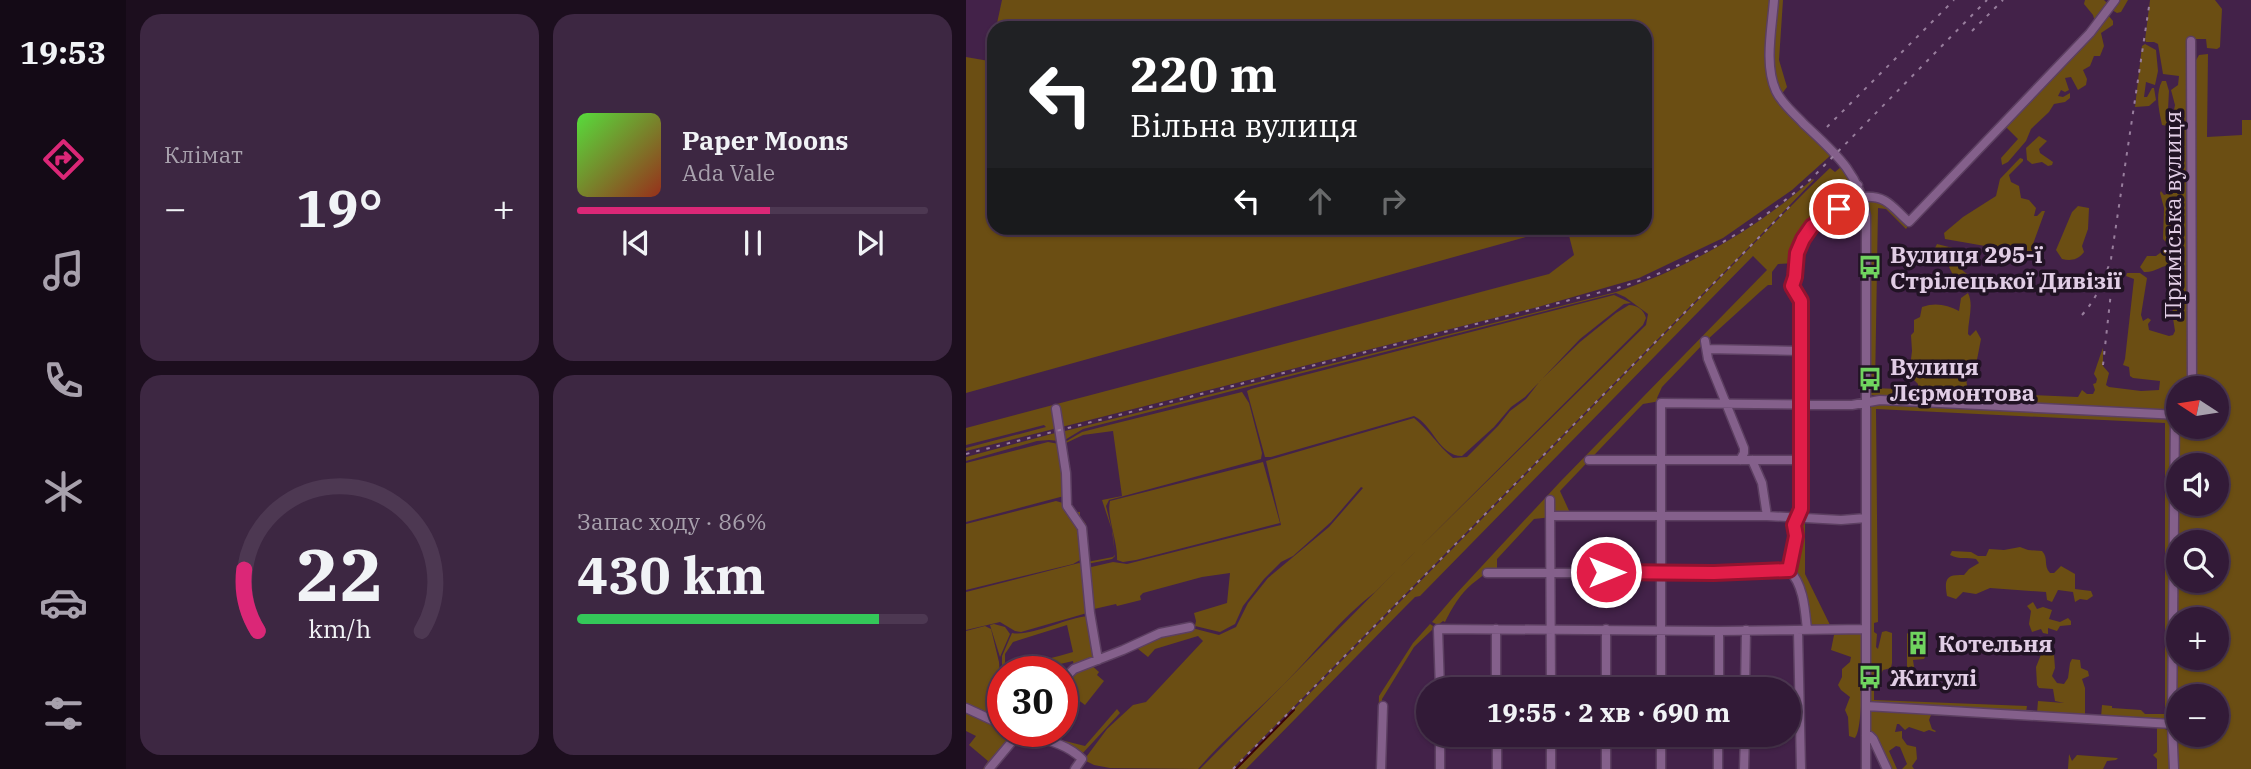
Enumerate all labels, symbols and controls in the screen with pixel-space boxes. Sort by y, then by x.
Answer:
text: 19:53 [20,31,106,73]
text: 220 m [1130,42,1277,105]
icon: left [1015,49,1106,140]
text: Вільна вулиця [1130,104,1358,146]
street label: Приміська вулиця [2157,110,2187,320]
text: Paper Moons [682,123,849,157]
icon: directions [39,135,88,184]
text: Клімат [164,139,243,169]
text: Ada Vale [682,157,775,187]
text: 19° [296,174,383,241]
pin [1809,179,1869,239]
icon: left [1228,182,1266,220]
icon: ahead [1301,182,1339,220]
icon: right [1374,182,1412,220]
text: − [164,183,187,232]
text: + [492,183,515,232]
icon: arrive [1820,190,1858,228]
icon: previous [617,224,655,262]
icon: pause [734,224,772,262]
icon: next [851,224,889,262]
place label: Вулиця 295-ї Стрілецької Дивізії [1890,239,2123,295]
icon: music [39,246,88,295]
bus stop icon: Вулиця 295-ї Стрілецької Дивізії [1856,253,1884,281]
place label: Вулиця Лєрмонтова [1890,351,2035,407]
icon: phone [39,356,88,405]
bus stop icon: Вулиця Лєрмонтова [1856,365,1884,393]
north arrow [2166,376,2230,439]
map controls [2166,376,2229,747]
button: sound [2166,453,2229,516]
icon: climate [39,467,88,516]
text: Запас ходу · 86% [577,506,767,536]
text: 22 [296,526,383,621]
button: search [2166,530,2229,593]
position arrow [1569,535,1643,609]
text: 430 km [577,541,766,608]
icon: car [39,578,88,627]
button: + [2166,607,2229,670]
text: km/h [308,612,371,645]
place label: Котельня [1938,628,2053,658]
building icon: Котельня [1904,629,1932,657]
speed limit sign: 30 [987,656,1078,747]
place label: Жигулі [1890,662,1977,692]
bus stop icon: Жигулі [1856,663,1884,691]
button: − [2166,684,2229,747]
icon: filters [39,689,88,738]
text: 19:55 · 2 хв · 690 m [1487,695,1730,729]

